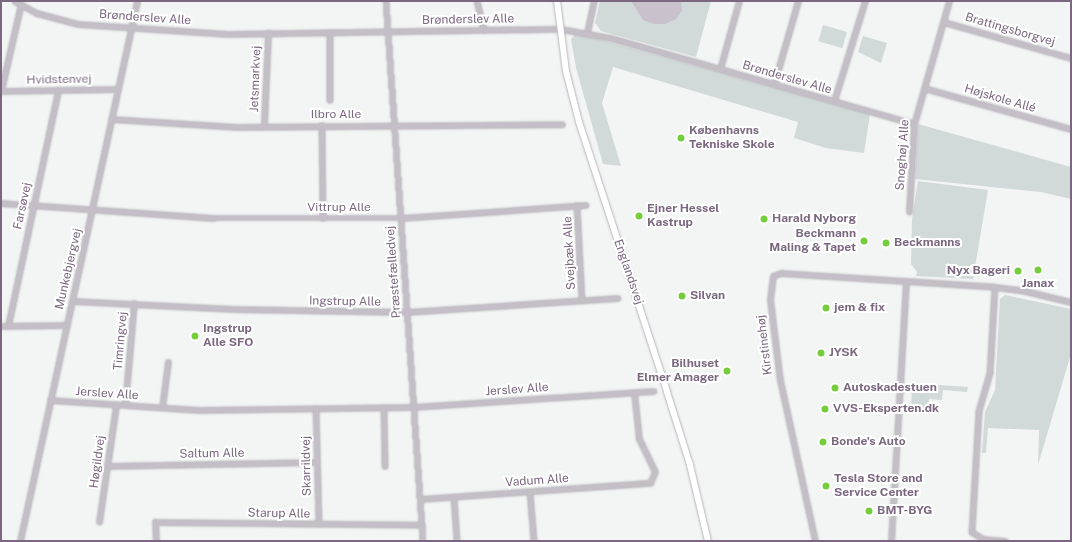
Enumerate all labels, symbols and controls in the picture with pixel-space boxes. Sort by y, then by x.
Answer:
street label: Brønderslev Alle [98,8,192,28]
street label: Brattingsborgvej [963,10,1057,50]
street label: Brønderslev Alle [422,12,514,28]
street label: Jetsmarkvej [248,46,264,112]
street label: Brønderslev Alle [741,58,833,98]
street label: Hvidstenvej [26,72,92,88]
street label: Højskole Allé [963,82,1037,116]
street label: Ilbro Alle [311,108,361,122]
street label: Snoghøj Alle [893,119,913,191]
place label: Københavns Tekniske Skole [689,124,775,152]
marker: Københavns Tekniske Skole [676,133,686,143]
street label: Farsøvej [11,181,35,231]
street label: Vittrup Alle [307,201,371,215]
place label: Ejner Hessel Kastrup [647,202,719,230]
marker: Ejner Hessel Kastrup [634,211,644,221]
place label: Harald Nyborg [772,212,856,226]
marker: Harald Nyborg [759,214,769,224]
street label: Svejbæk Alle [561,216,579,290]
street label: Præstefælledvej [384,225,404,319]
street label: Munkebjergvej [53,227,85,311]
place label: Beckmann Maling & Tapet [769,227,856,255]
marker: Beckmann Maling & Tapet [859,236,869,246]
place label: Beckmanns [894,236,961,250]
street label: Englandsvej [610,238,646,306]
marker: Beckmanns [881,238,891,248]
place label: Nyx Bageri [947,264,1010,278]
marker: Janax [1033,265,1043,275]
marker: Nyx Bageri [1013,266,1023,276]
place label: Janax [1022,277,1054,291]
place label: Silvan [690,289,725,303]
marker: Silvan [677,291,687,301]
street label: Ingstrup Alle [309,294,381,310]
place label: jem & fix [834,301,885,315]
marker: jem & fix [821,303,831,313]
street label: Timringvej [111,311,131,371]
street label: Kirstinehøj [754,314,776,376]
place label: Ingstrup Alle SFO [203,322,253,350]
marker: Ingstrup Alle SFO [190,331,200,341]
place label: JYSK [829,346,858,360]
marker: JYSK [816,348,826,358]
place label: Bilhuset Elmer Amager [637,357,719,385]
marker: Bilhuset Elmer Amager [722,366,732,376]
street label: Jerslev Alle [485,381,549,399]
place label: Autoskadestuen [843,381,937,395]
marker: Autoskadestuen [830,383,840,393]
street label: Jerslev Alle [75,385,139,403]
place label: VVS-Eksperten.dk [833,402,939,416]
marker: VVS-Eksperten.dk [820,404,830,414]
street label: Høgildvej [87,435,109,489]
place label: Bonde's Auto [831,435,906,449]
street label: Skarrildvej [299,436,315,496]
marker: Bonde's Auto [818,437,828,447]
street label: Saltum Alle [179,446,245,462]
street label: Vadum Alle [505,472,569,490]
place label: Tesla Store and Service Center [834,472,923,500]
marker: Tesla Store and Service Center [821,481,831,491]
place label: BMT-BYG [877,504,932,518]
street label: Starup Alle [247,506,311,522]
marker: BMT-BYG [864,506,874,516]

